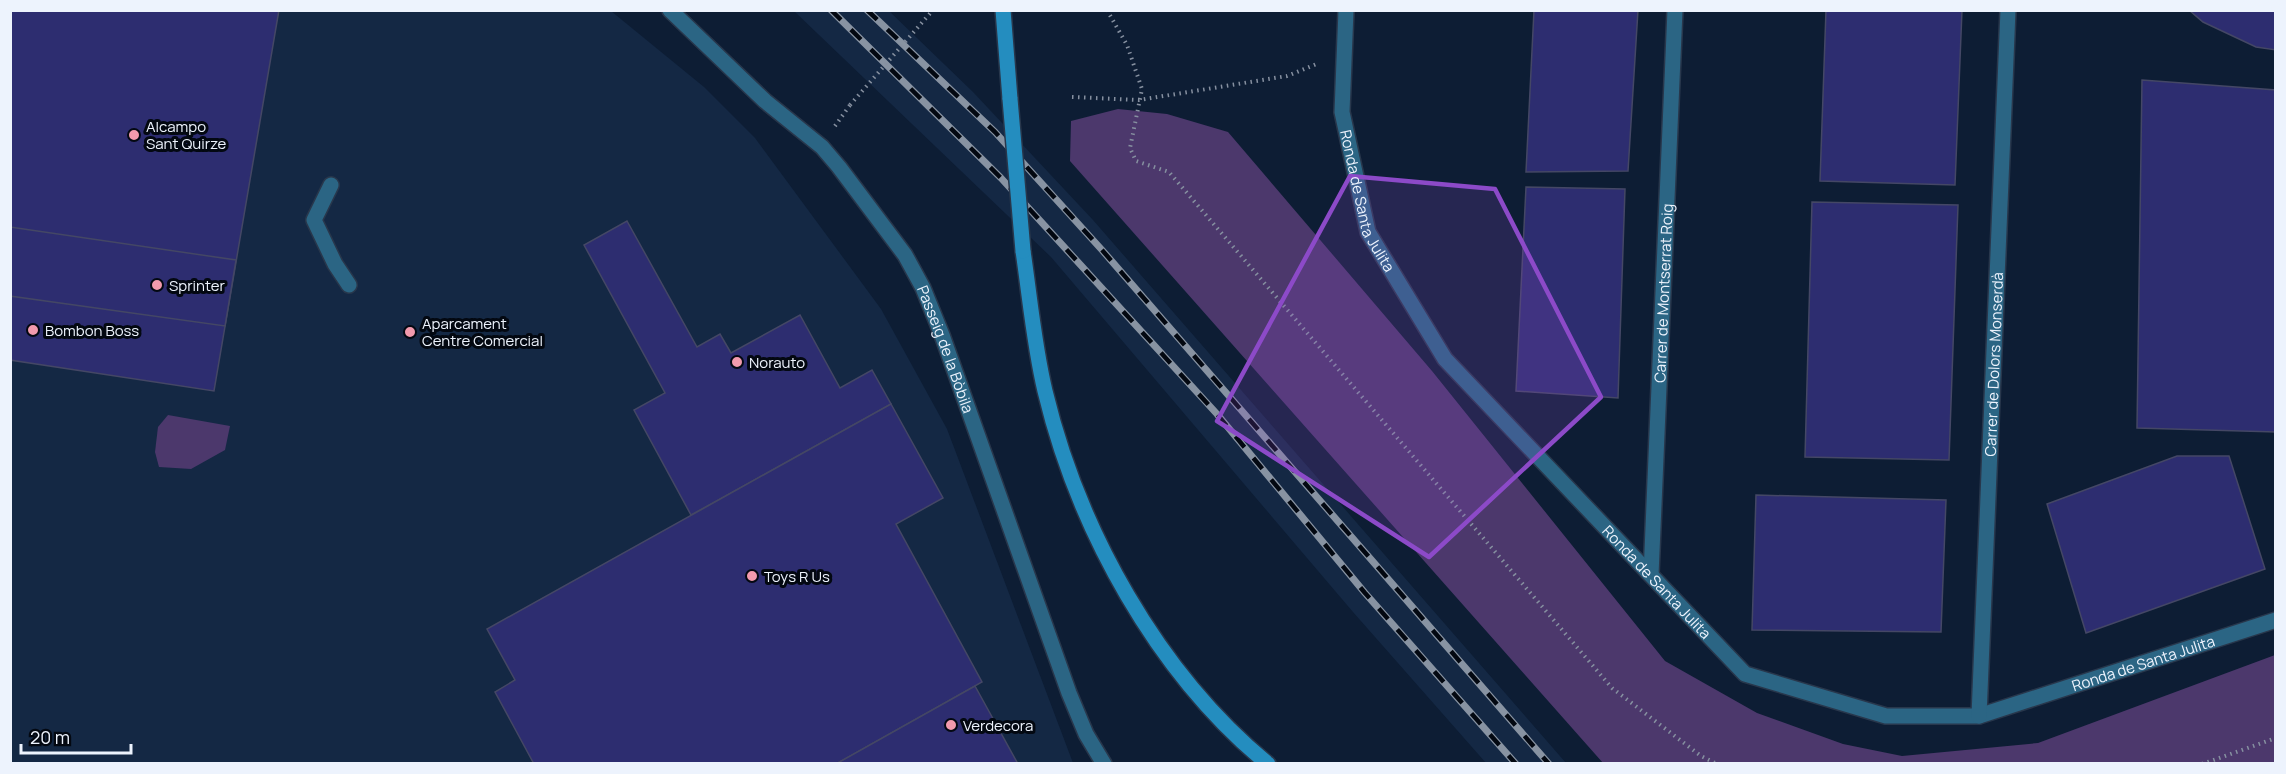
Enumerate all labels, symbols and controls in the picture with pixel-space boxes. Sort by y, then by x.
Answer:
place label: Alcampo Sant Quirze [146,116,227,154]
marker: Alcampo Sant Quirze [127,128,141,142]
street label: Ronda de Santa Julita [1336,128,1400,276]
street label: Carrer de Montserrat Roig [1649,203,1677,383]
street label: Carrer de Dolors Monserdà [1979,272,2008,457]
place label: Sprinter [169,275,225,296]
marker: Sprinter [150,278,164,292]
street label: Passeig de la Bòbila [912,282,979,416]
place label: Aparcament Centre Comercial [422,313,543,351]
place label: Bombon Boss [45,320,139,341]
marker: Bombon Boss [26,323,40,337]
marker: Aparcament Centre Comercial [403,325,417,339]
place label: Norauto [749,352,805,373]
marker: Norauto [730,355,744,369]
street label: Ronda de Santa Julita [1598,520,1716,643]
place label: Toys R Us [764,566,830,587]
marker: Toys R Us [745,569,759,583]
street label: Ronda de Santa Julita [2069,630,2217,696]
place label: Verdecora [963,715,1033,736]
scale bar [21,717,130,755]
marker: Verdecora [944,718,958,732]
text: 20 m [30,725,70,749]

